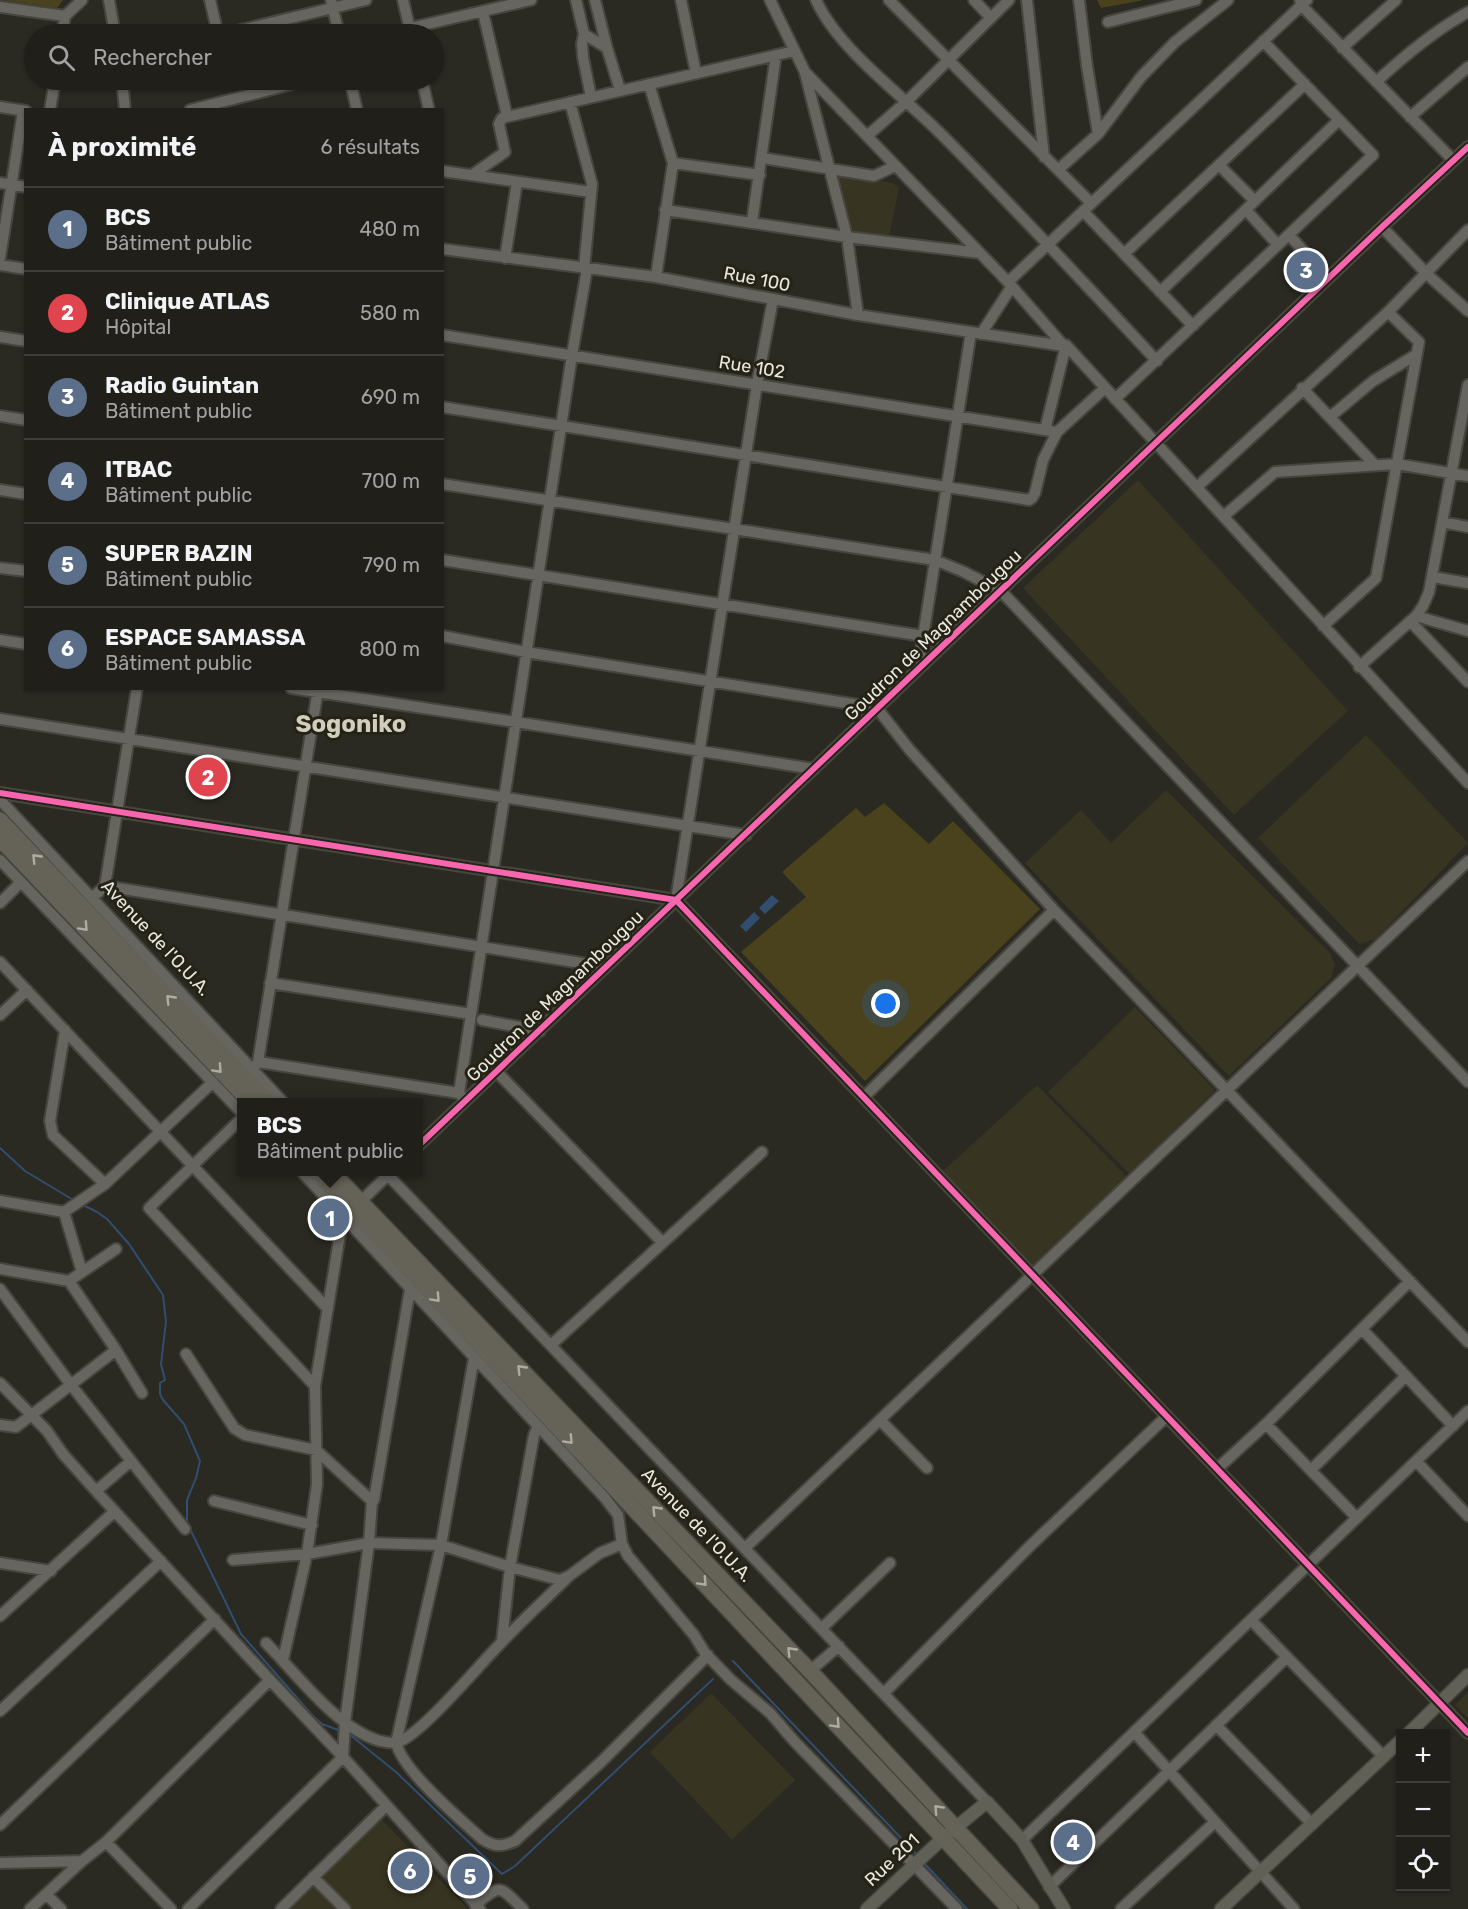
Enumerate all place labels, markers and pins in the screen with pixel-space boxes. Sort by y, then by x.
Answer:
pin: 3 [1286,248,1326,292]
pin: 2 [188,754,228,800]
pin: 1 [310,1196,350,1240]
pin: 4 [1054,1820,1092,1864]
pin: 6 [390,1848,430,1894]
pin: 5 [450,1854,490,1898]

